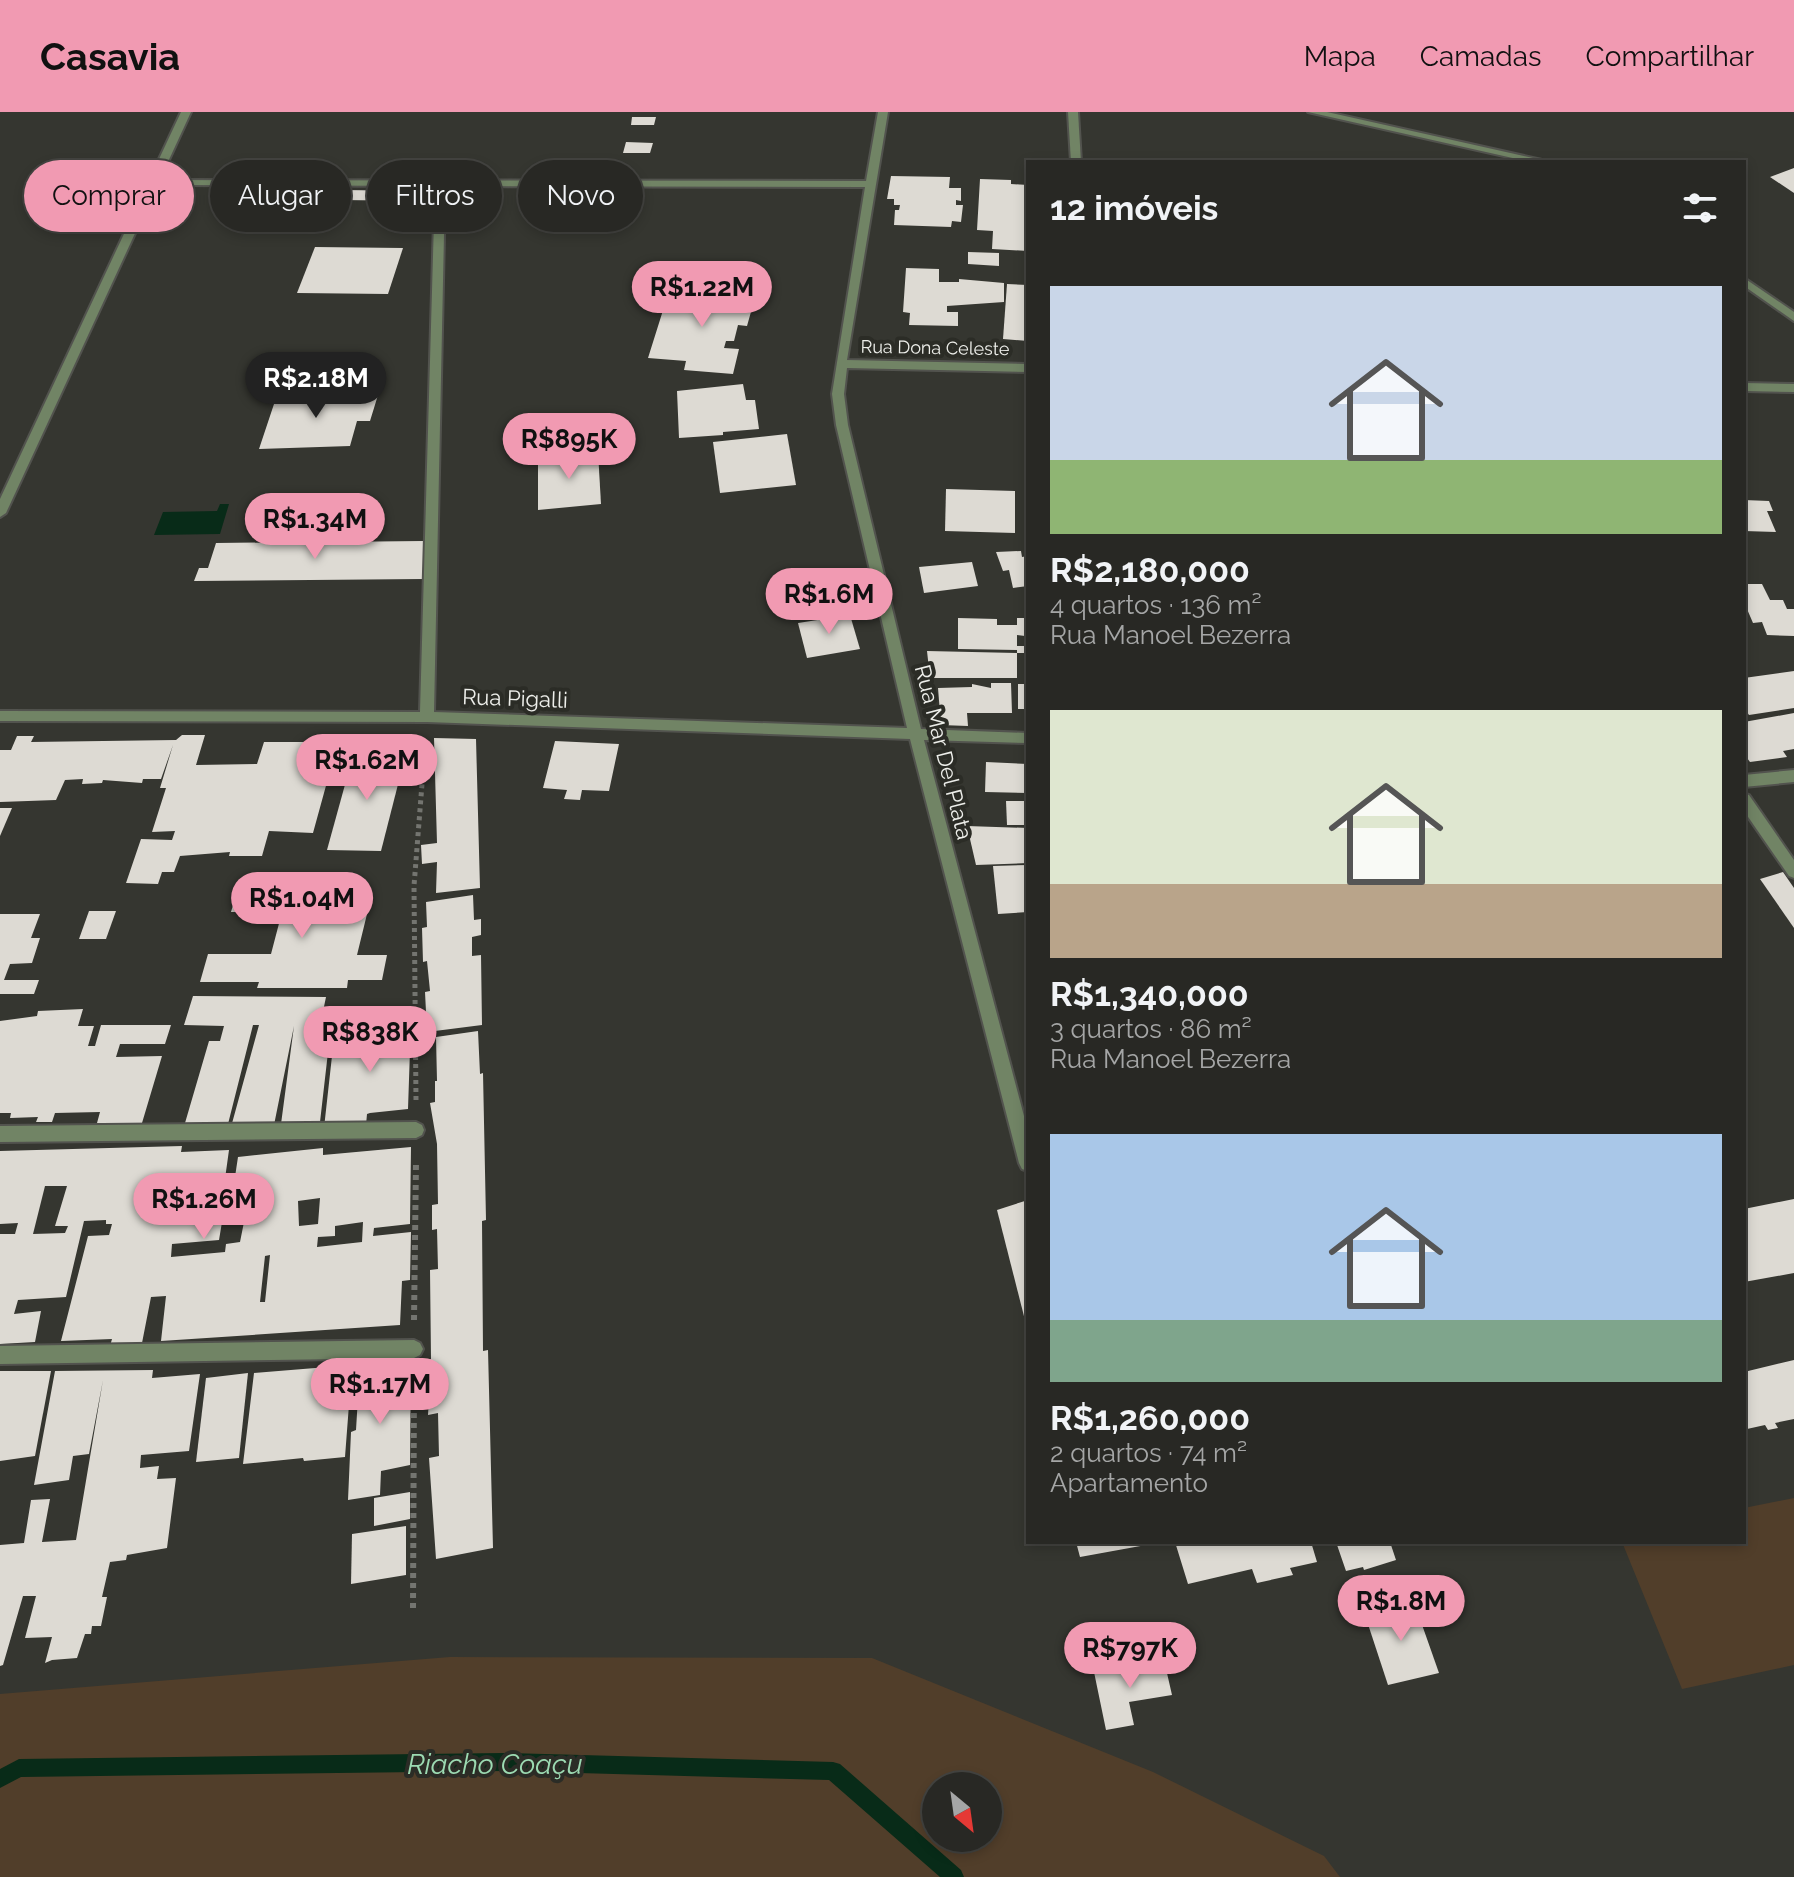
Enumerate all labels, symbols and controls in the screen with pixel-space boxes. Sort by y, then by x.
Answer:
text: Casavia [40,34,180,79]
text: Mapa [1304,40,1376,73]
text: Camadas [1420,40,1542,73]
text: Compartilhar [1586,40,1754,73]
chip: Comprar [24,160,194,232]
chip: Alugar [210,160,351,232]
chip: Filtros [367,160,502,232]
chip: Novo [518,160,643,232]
icon: filters [1678,186,1722,230]
text: 12 imóveis [1050,188,1218,228]
pin: R$1.22M [628,261,776,329]
text: R$1.22M [650,272,754,302]
street label: Rua Dona Celeste [860,336,1010,359]
icon: home [1314,338,1458,482]
pin: R$2.18M [242,352,390,420]
text: R$2.18M [263,363,369,393]
pin: R$895K [504,413,634,481]
text: R$895K [521,424,617,454]
pin: R$1.34M [241,493,389,561]
text: R$1.34M [263,504,367,534]
text: R$2,180,000 [1050,550,1250,590]
pin: R$1.6M [764,568,894,636]
text: R$1.6M [784,579,874,609]
text: 4 quartos · 136 m² [1050,590,1262,620]
text: Rua Manoel Bezerra [1050,620,1291,650]
street label: Rua Mar Del Plata [910,662,978,842]
street label: Rua Pigalli [462,683,568,713]
pin: R$1.62M [293,734,441,802]
text: R$1.62M [314,745,420,775]
icon: home [1314,762,1458,906]
pin: R$1.04M [228,872,376,940]
text: R$1.04M [249,883,355,913]
text: R$1,340,000 [1050,974,1249,1014]
pin: R$838K [305,1006,435,1074]
text: 3 quartos · 86 m² [1050,1014,1252,1044]
text: R$838K [321,1017,419,1047]
text: Rua Manoel Bezerra [1050,1044,1291,1074]
pin: R$1.26M [130,1173,278,1241]
text: R$1.26M [151,1184,257,1214]
icon: home [1314,1186,1458,1330]
pin: R$1.17M [306,1358,454,1426]
text: R$1.17M [329,1369,431,1399]
text: R$1,260,000 [1050,1398,1250,1438]
text: 2 quartos · 74 m² [1050,1438,1247,1468]
text: Apartamento [1050,1468,1208,1498]
pin: R$1.8M [1336,1575,1466,1643]
text: R$1.8M [1356,1586,1446,1616]
pin: R$797K [1065,1622,1195,1690]
text: R$797K [1082,1633,1178,1663]
water label: Riacho Coaçu [407,1748,583,1781]
north arrow [922,1772,1002,1852]
map controls [922,1772,1002,1852]

